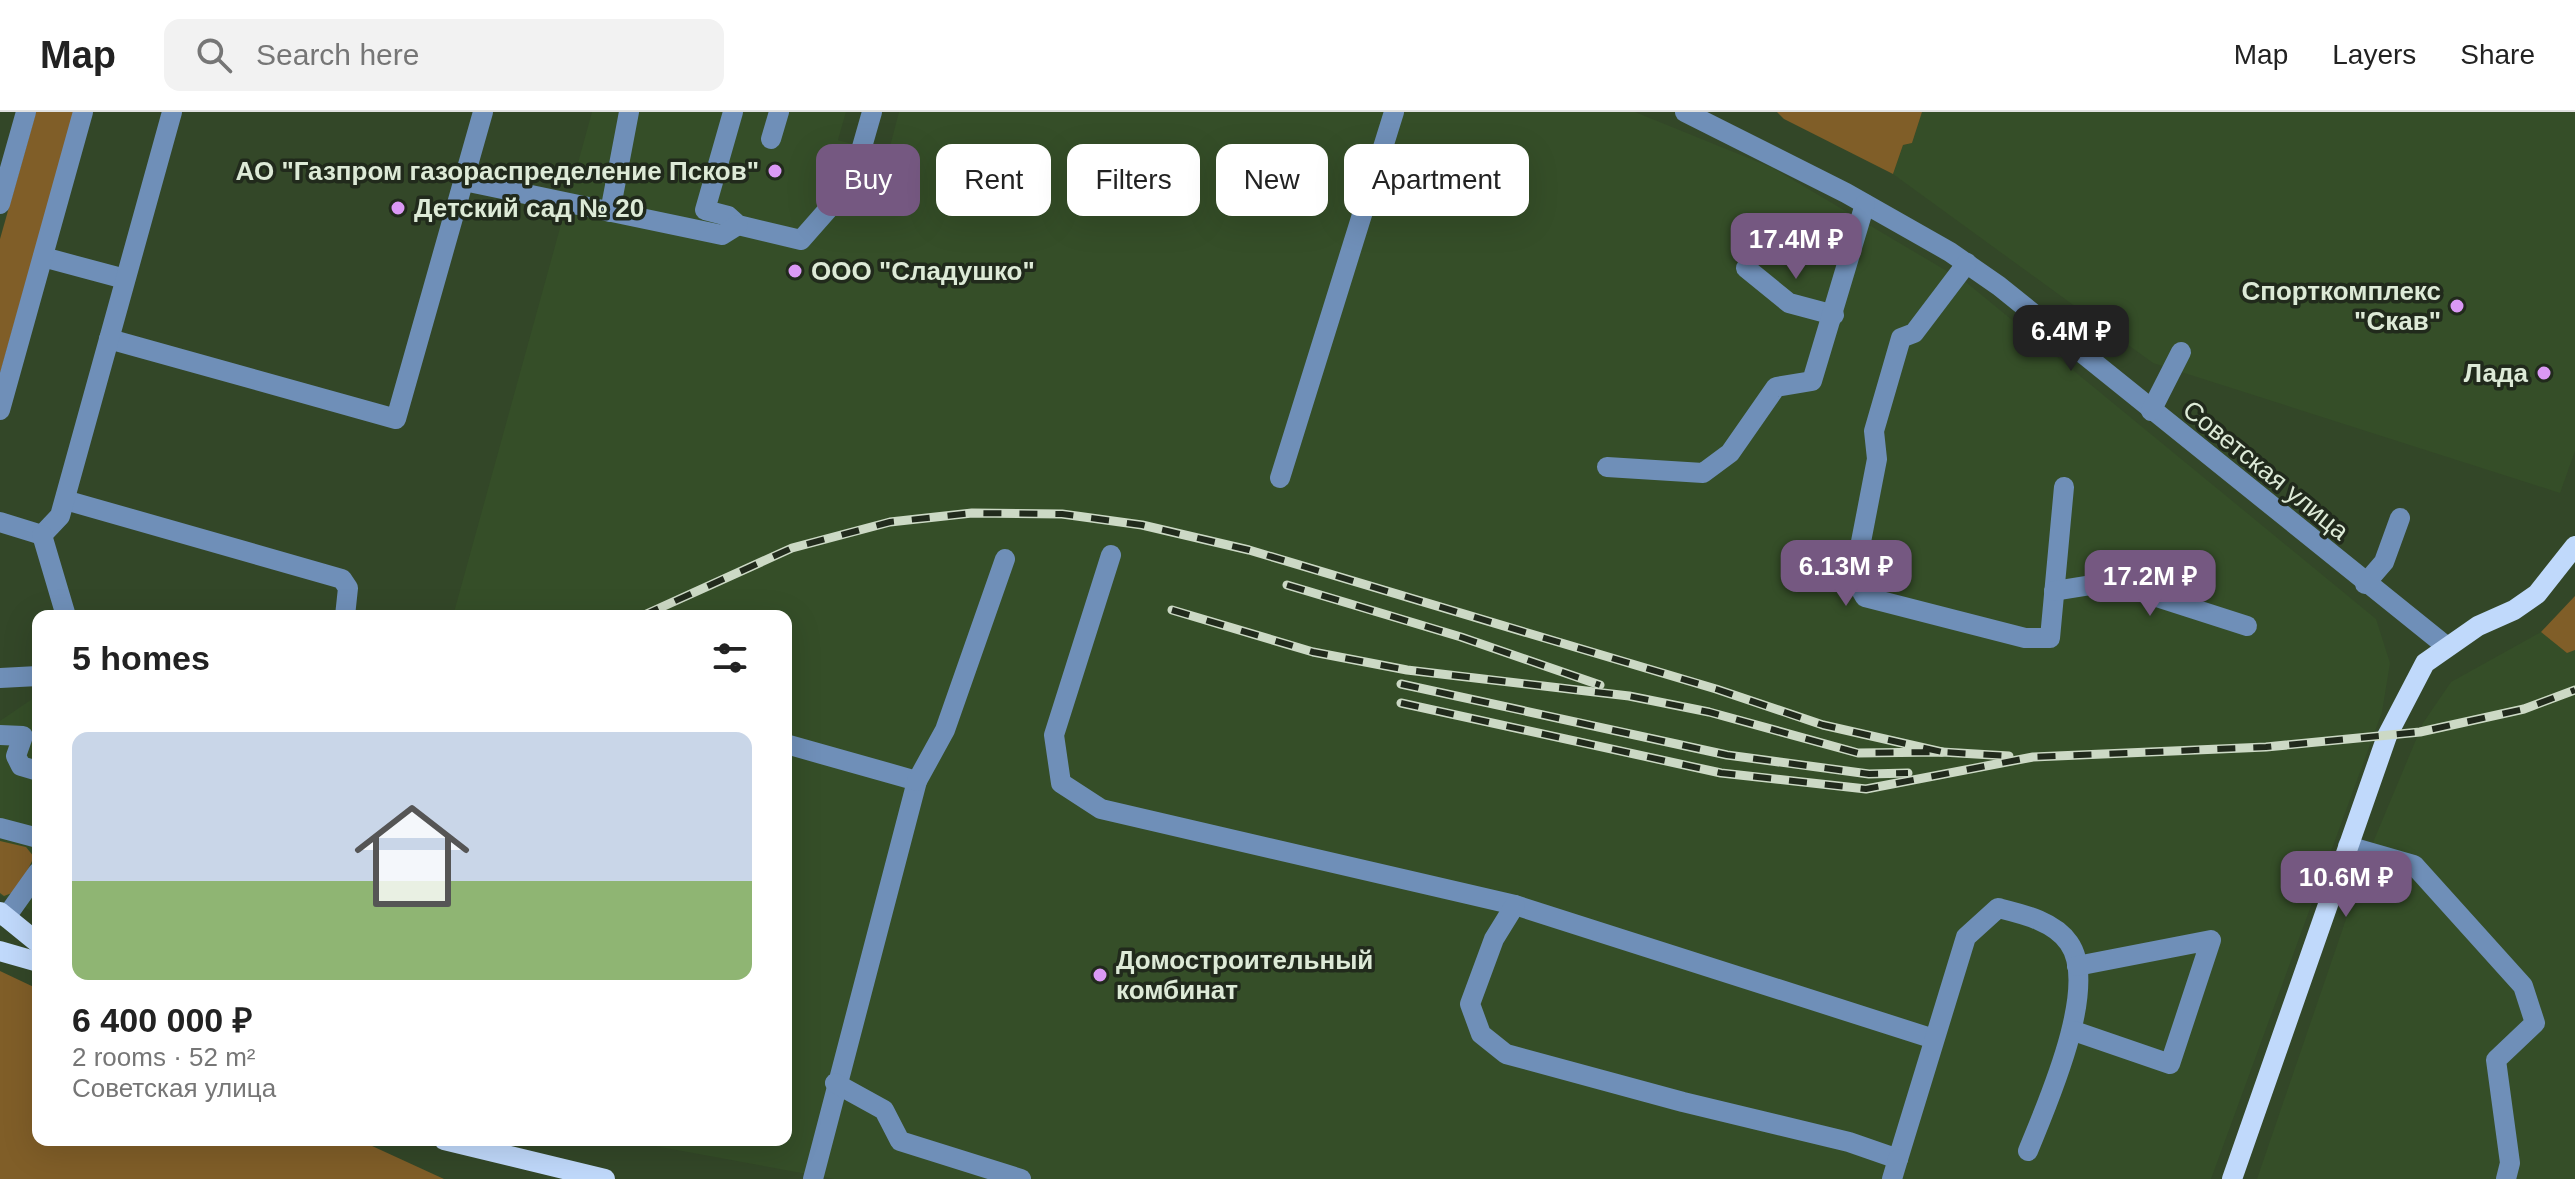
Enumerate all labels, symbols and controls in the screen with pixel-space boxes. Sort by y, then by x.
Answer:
search box [164,19,724,91]
icon: search [192,33,236,77]
text: Map [40,34,116,76]
text: Search here [256,38,419,71]
text: Map [2234,39,2288,70]
text: Layers [2332,39,2416,70]
text: Share [2460,39,2535,70]
chip: Buy [816,144,920,216]
chip: Rent [936,144,1051,216]
chip: Filters [1067,144,1200,216]
chip: New [1216,144,1328,216]
chip: Apartment [1344,144,1529,216]
place label: АО "Газпром газораспределение Псков" [236,156,759,186]
marker: АО "Газпром газораспределение Псков" [766,162,784,180]
place label: Детский сад № 20 [414,193,644,223]
marker: Детский сад № 20 [389,199,407,217]
pin: 17.4M ₽ [1722,213,1870,281]
text: 17.4M ₽ [1749,224,1843,254]
place label: ООО "Сладушко" [811,256,1035,286]
marker: ООО "Сладушко" [786,262,804,280]
place label: Спорткомплекс "Скав" [2241,276,2441,336]
marker: Спорткомплекс "Скав" [2448,297,2466,315]
pin: 6.4M ₽ [2006,305,2136,373]
text: 6.4M ₽ [2031,316,2111,346]
place label: Лада [2464,358,2529,388]
marker: Лада [2535,364,2553,382]
street label: Советская улица [2177,394,2355,546]
pin: 6.13M ₽ [1772,540,1920,608]
pin: 17.2M ₽ [2076,550,2224,618]
text: 6.13M ₽ [1799,551,1893,581]
text: 17.2M ₽ [2103,561,2197,591]
icon: filters [708,636,752,680]
text: 5 homes [72,639,210,677]
icon: home [340,784,484,928]
pin: 10.6M ₽ [2272,851,2420,919]
text: 10.6M ₽ [2299,862,2393,892]
place label: Домостроительный комбинат [1116,945,1373,1005]
marker: Домостроительный комбинат [1091,966,1109,984]
text: 6 400 000 ₽ [72,1001,253,1039]
text: 2 rooms · 52 m² [72,1042,256,1072]
text: Советская улица [72,1073,276,1103]

